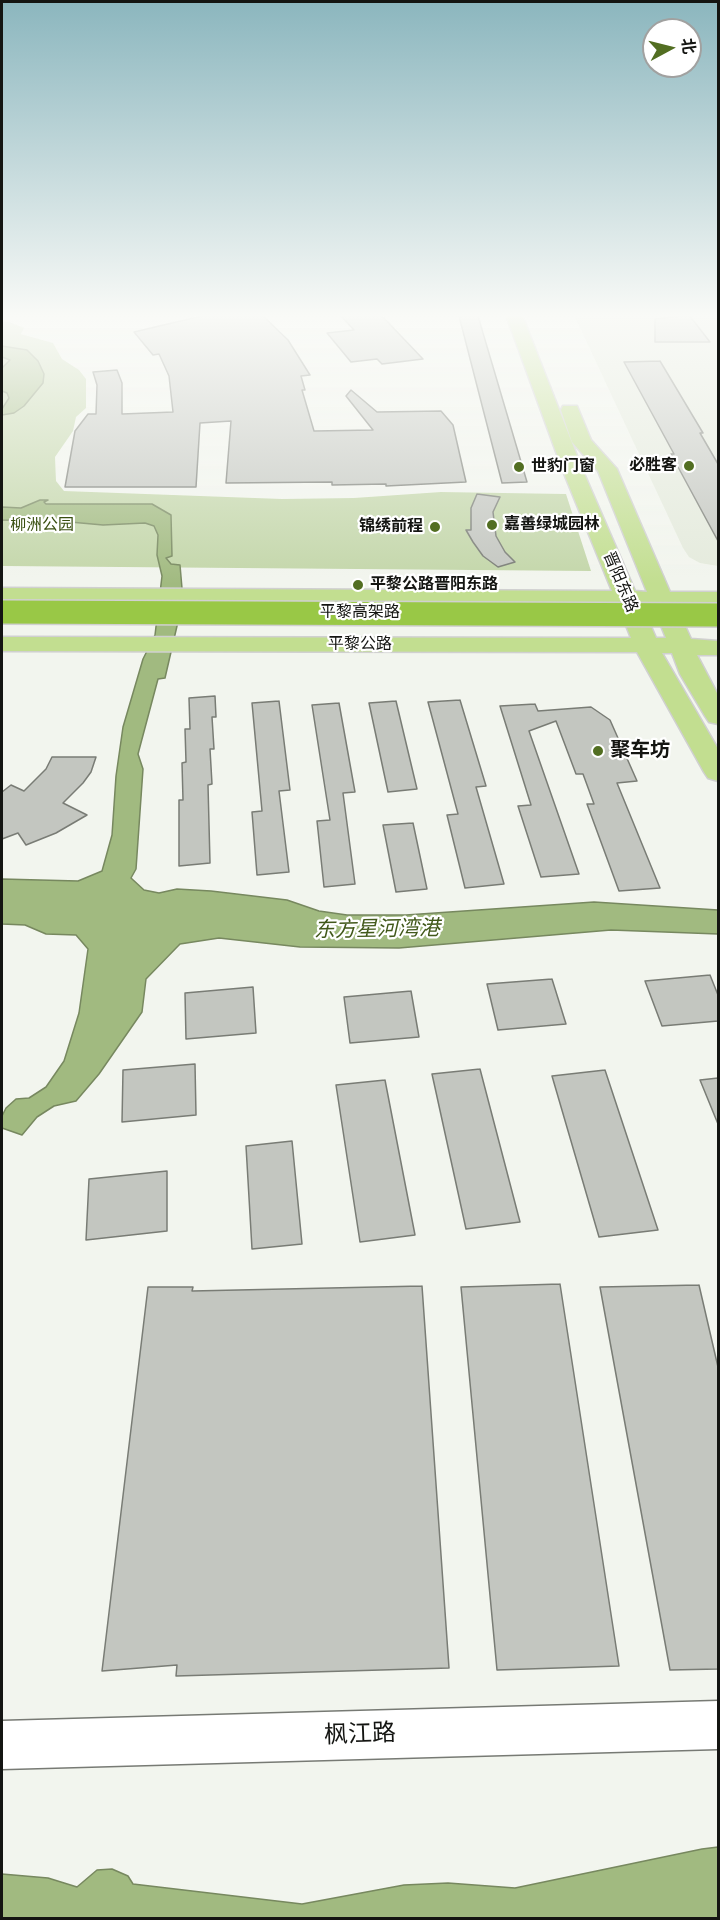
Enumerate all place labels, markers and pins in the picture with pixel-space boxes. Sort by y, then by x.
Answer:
place label: 必胜客 [629,456,677,476]
place label: 世豹门窗 [531,457,595,477]
marker: 必胜客 [682,459,696,473]
marker: 世豹门窗 [512,460,526,474]
place label: 嘉善绿城园林 [504,515,600,535]
place label: 锦绣前程 [359,517,423,537]
marker: 嘉善绿城园林 [485,518,499,532]
marker: 锦绣前程 [428,520,442,534]
place label: 平黎公路晋阳东路 [370,575,498,595]
marker: 平黎公路晋阳东路 [351,578,365,592]
place label: 聚车坊 [610,739,670,763]
marker: 聚车坊 [591,744,605,758]

